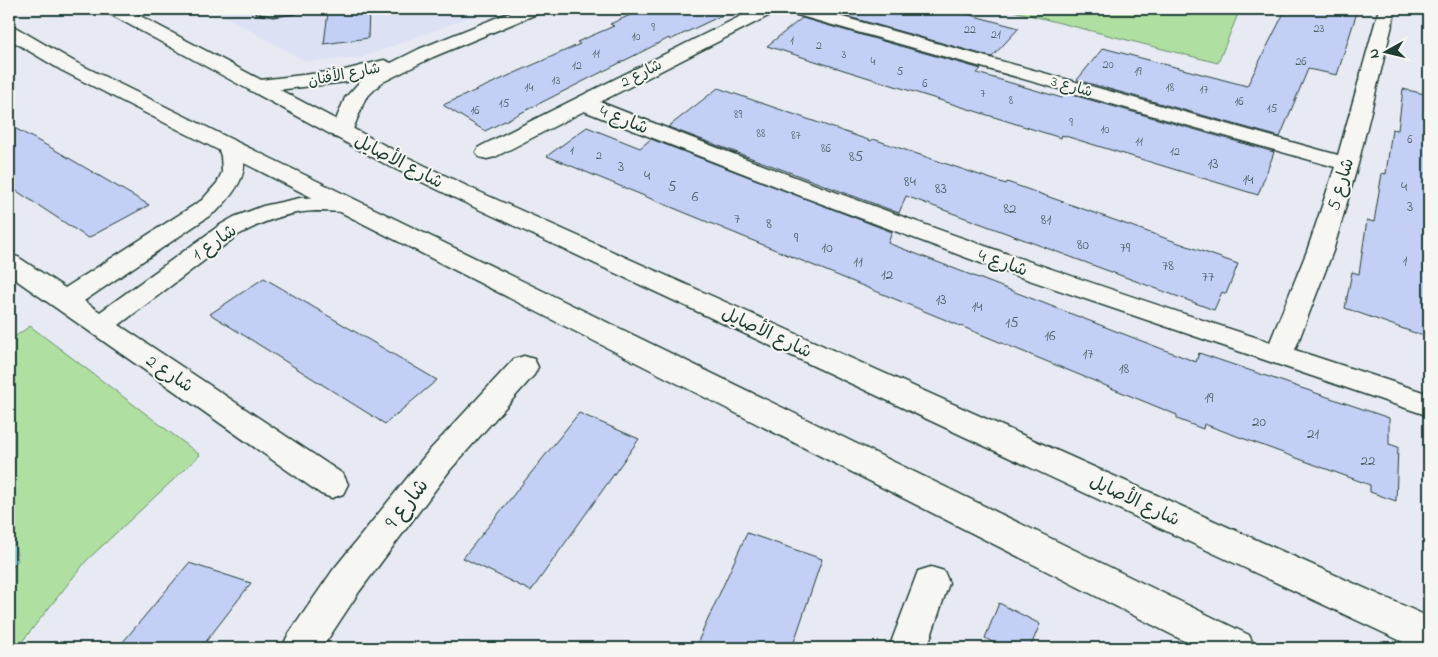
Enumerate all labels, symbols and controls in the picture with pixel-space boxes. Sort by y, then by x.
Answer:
house number: 9 [651,19,655,37]
house number: 23 [1314,20,1325,38]
house number: 22 [964,21,976,39]
house number: 21 [991,26,1001,44]
house number: 10 [631,28,641,46]
north arrow [1360,28,1410,78]
house number: 1 [790,32,794,50]
house number: 2 [816,37,822,55]
house number: 11 [592,45,600,63]
house number: 3 [842,46,847,64]
text: N [1364,47,1386,60]
house number: 4 [871,53,876,71]
house number: 26 [1295,53,1307,71]
street label: شارع 2 [617,54,666,94]
house number: 20 [1102,56,1114,74]
street label: شارع الأفنان [306,57,382,93]
house number: 12 [572,57,582,75]
house number: 5 [897,63,904,81]
house number: 19 [1134,63,1142,81]
street label: شارع 3 [1048,71,1095,103]
house number: 13 [552,72,560,90]
house number: 6 [922,75,928,93]
house number: 14 [525,79,533,97]
house number: 18 [1166,79,1175,97]
house number: 17 [1200,81,1208,99]
house number: 7 [981,85,986,103]
house number: 8 [1009,92,1014,110]
house number: 16 [1234,93,1244,111]
house number: 15 [499,95,509,113]
street label: شارع 4 [595,99,652,142]
house number: 15 [1267,100,1277,118]
house number: 16 [470,102,480,120]
house number: 89 [734,106,742,124]
house number: 9 [1069,114,1073,132]
house number: 10 [1100,121,1110,139]
house number: 88 [756,125,766,143]
house number: 87 [791,127,801,145]
street label: شارع الأصايل [349,128,448,196]
house number: 6 [1407,131,1413,149]
house number: 11 [1135,133,1143,151]
house number: 86 [821,140,832,158]
house number: 1 [570,142,574,160]
house number: 12 [1170,143,1180,161]
house number: 85 [849,146,864,168]
house number: 2 [596,147,602,165]
house number: 13 [1208,153,1218,175]
street label: شارع 5 [1322,155,1362,214]
house number: 3 [618,156,624,178]
house number: 4 [644,165,650,187]
house number: 14 [1243,169,1253,191]
house number: 84 [904,171,916,193]
house number: 5 [668,176,677,198]
house number: 4 [1401,176,1407,198]
house number: 83 [935,178,947,200]
house number: 6 [692,186,699,208]
house number: 3 [1407,196,1413,218]
house number: 82 [1003,198,1017,220]
house number: 7 [734,208,740,230]
house number: 81 [1041,209,1051,231]
house number: 8 [766,213,772,235]
street label: شارع 1 [188,219,243,268]
house number: 9 [794,227,799,249]
house number: 80 [1077,234,1090,256]
house number: 10 [821,237,833,259]
house number: 79 [1120,237,1131,259]
street label: شارع 4 [974,243,1031,284]
house number: 1 [1403,250,1408,272]
house number: 11 [853,251,863,273]
house number: 78 [1162,255,1174,277]
house number: 12 [881,264,894,286]
house number: 77 [1202,266,1214,288]
house number: 13 [936,289,946,311]
house number: 14 [972,296,982,318]
street label: شارع الأصايل [717,301,816,366]
house number: 15 [1005,312,1019,334]
house number: 16 [1044,325,1056,347]
house number: 17 [1083,343,1093,365]
street label: شارع 2 [140,349,198,400]
house number: 18 [1119,358,1130,380]
house number: 19 [1204,387,1214,409]
house number: 20 [1252,411,1266,433]
house number: 21 [1307,423,1319,445]
house number: 22 [1361,450,1376,472]
street label: شارع الأصايل [1085,469,1184,534]
street label: شارع 9 [378,473,437,536]

